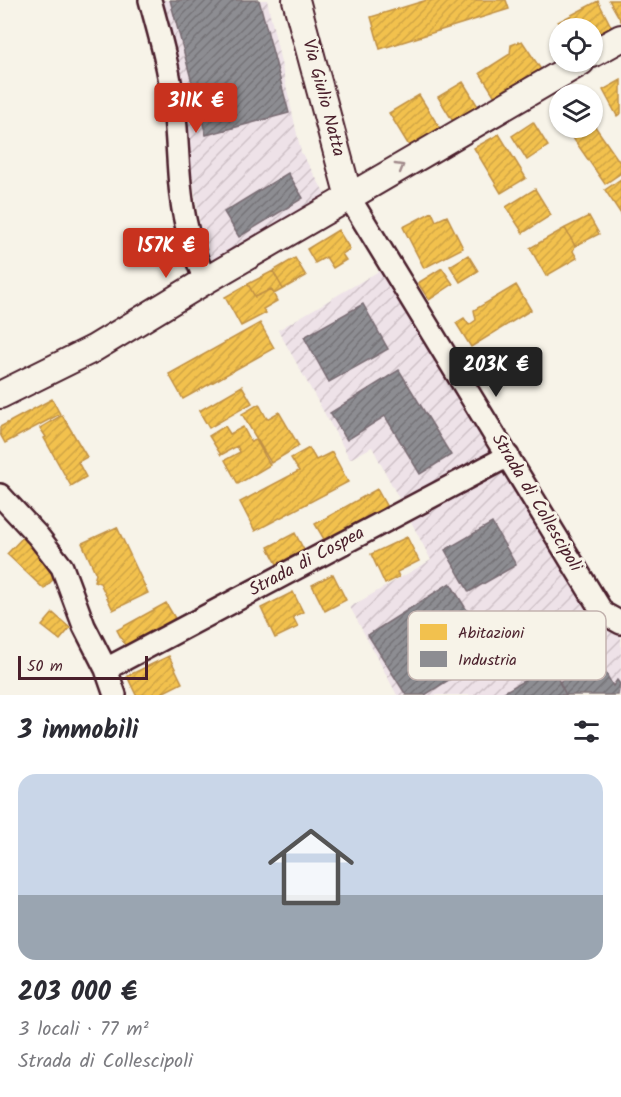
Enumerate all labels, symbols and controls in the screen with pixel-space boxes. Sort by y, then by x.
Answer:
map controls [549,18,603,138]
button: locate [549,18,603,72]
street label: Via Giulio Natta [293,36,353,160]
pin: 311K € [147,83,245,134]
button: layers [549,84,603,138]
text: 311K € [168,86,224,118]
one-way arrow [394,163,404,175]
pin: 157K € [117,228,215,279]
text: 157K € [137,231,195,263]
pin: 203K € [447,347,545,398]
text: 203K € [463,350,529,382]
street label: Strada di Collescipoli [483,428,589,579]
street label: Strada di Cospea [244,519,370,605]
legend [408,611,606,680]
text: Abitazioni [458,621,525,646]
text: Industria [458,648,517,673]
scale bar [18,653,148,680]
text: 50 m [27,654,63,679]
text: 3 immobili [18,710,139,752]
icon: filters [570,715,603,748]
icon: home [257,813,365,921]
text: 203 000 € [18,972,137,1014]
text: 3 locali · 77 m² [18,1014,149,1046]
text: Strada di Collescipoli [18,1046,193,1078]

